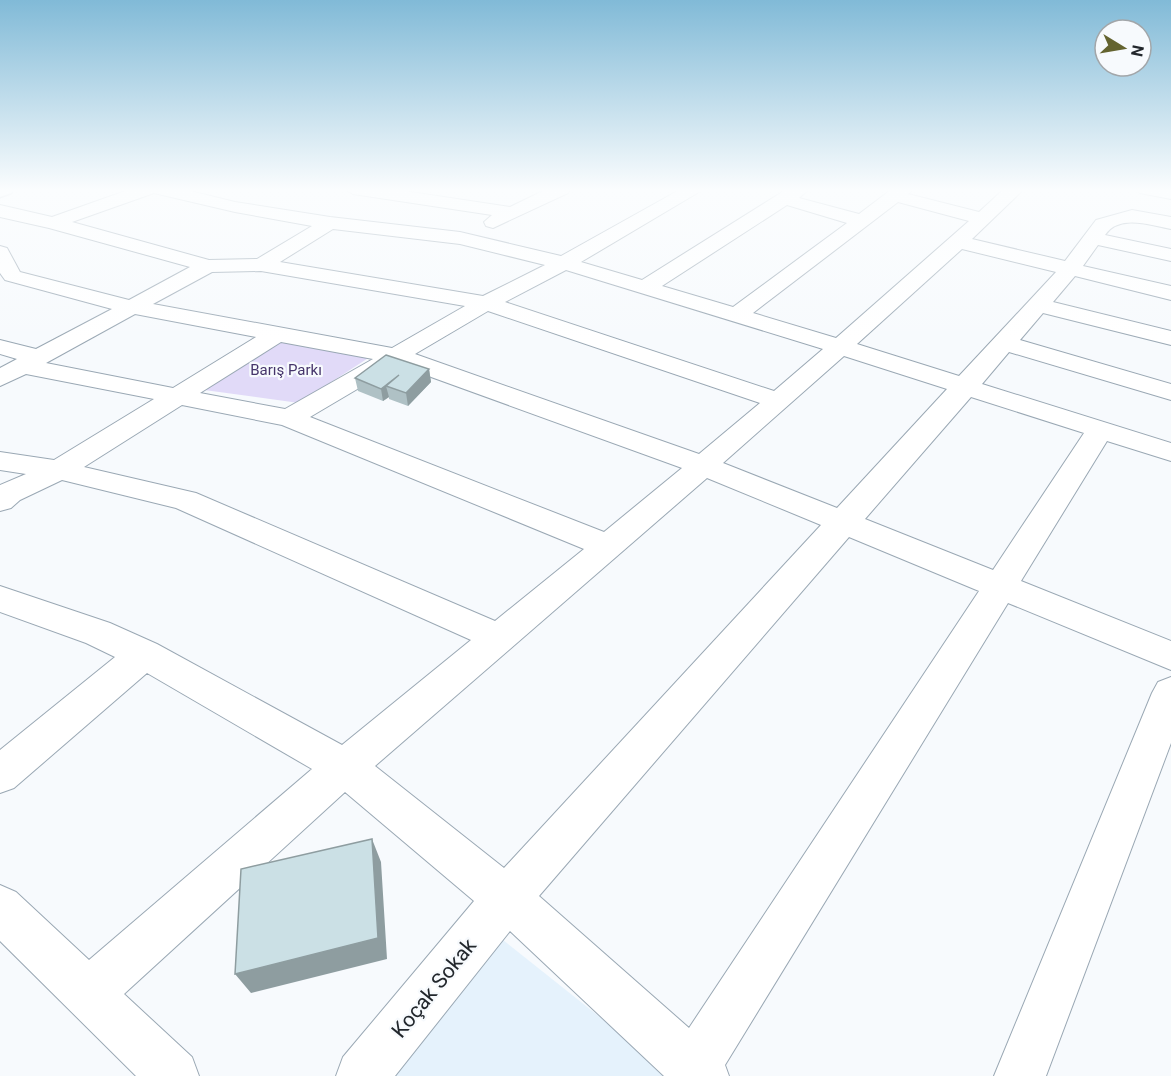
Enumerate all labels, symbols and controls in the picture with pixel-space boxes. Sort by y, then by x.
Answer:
north arrow [1093,18,1153,78]
text: N [1127,43,1148,58]
park label: Barış Parkı [250,361,322,379]
street label: Koçak Sokak [387,933,481,1042]

